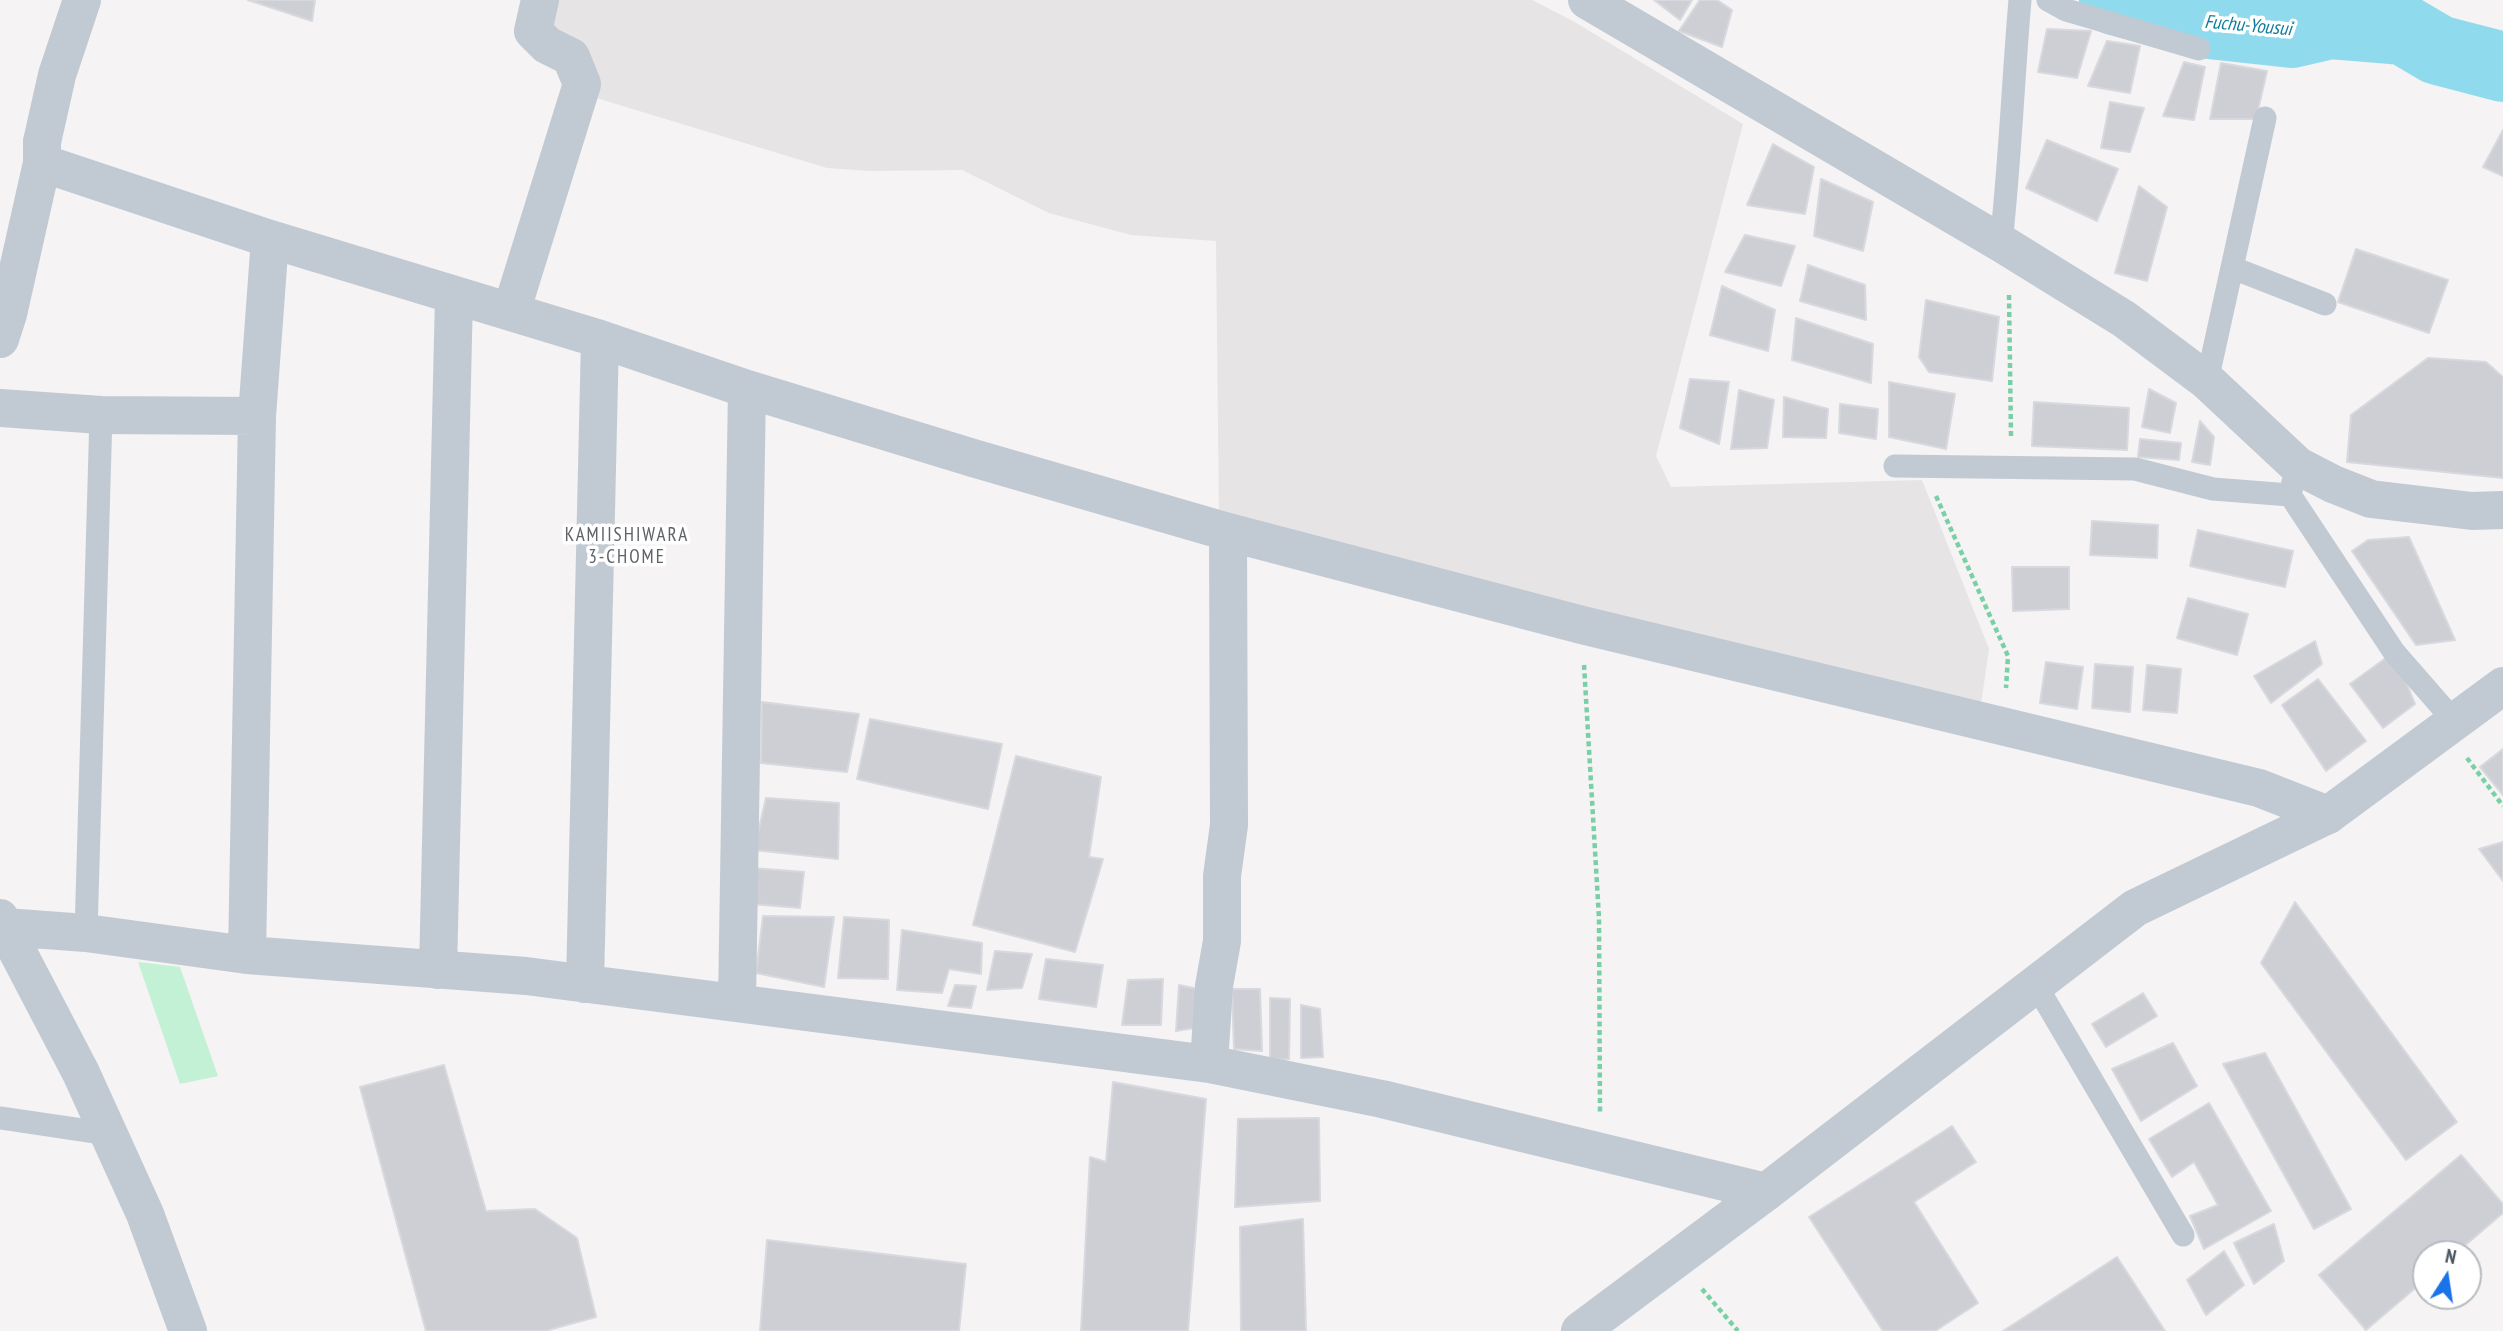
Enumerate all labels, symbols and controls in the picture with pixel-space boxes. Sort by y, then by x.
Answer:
water label: Fuchu-Yousui [2204,11,2292,41]
district label: KAMIISHIWARA 3-CHOME [566,525,688,569]
north arrow [2412,1240,2482,1310]
text: N [2443,1244,2458,1269]

